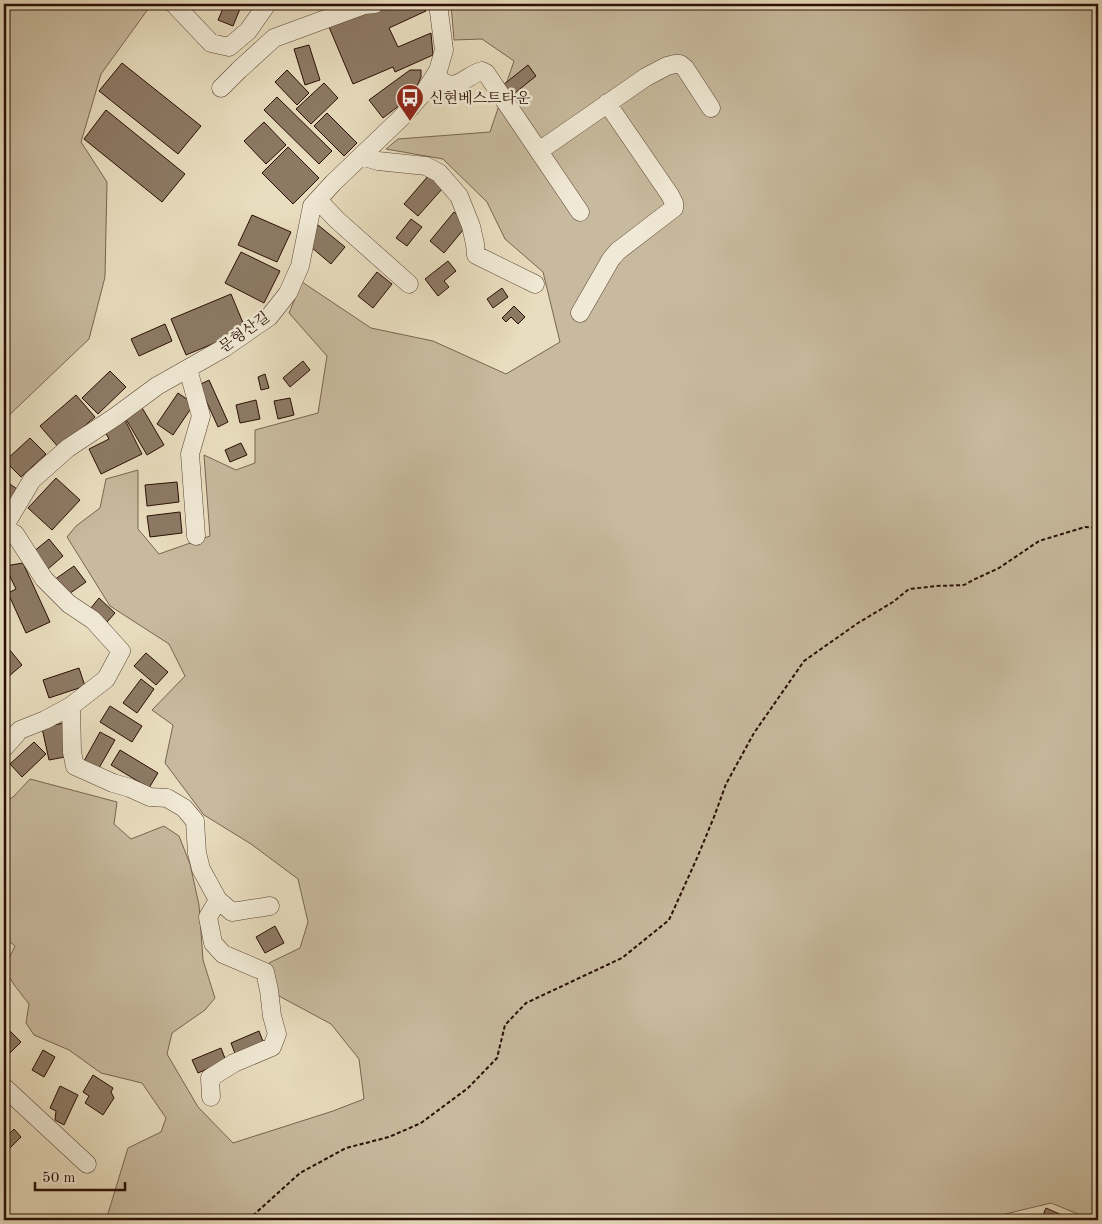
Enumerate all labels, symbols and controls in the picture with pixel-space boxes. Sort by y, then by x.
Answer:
bus stop icon: 신현베스트타운 [395,83,425,122]
place label: 신현베스트타운 [429,90,531,107]
street label: 문형산길 [216,308,273,356]
scale bar [35,1159,125,1191]
text: 50 m [42,1171,76,1186]

